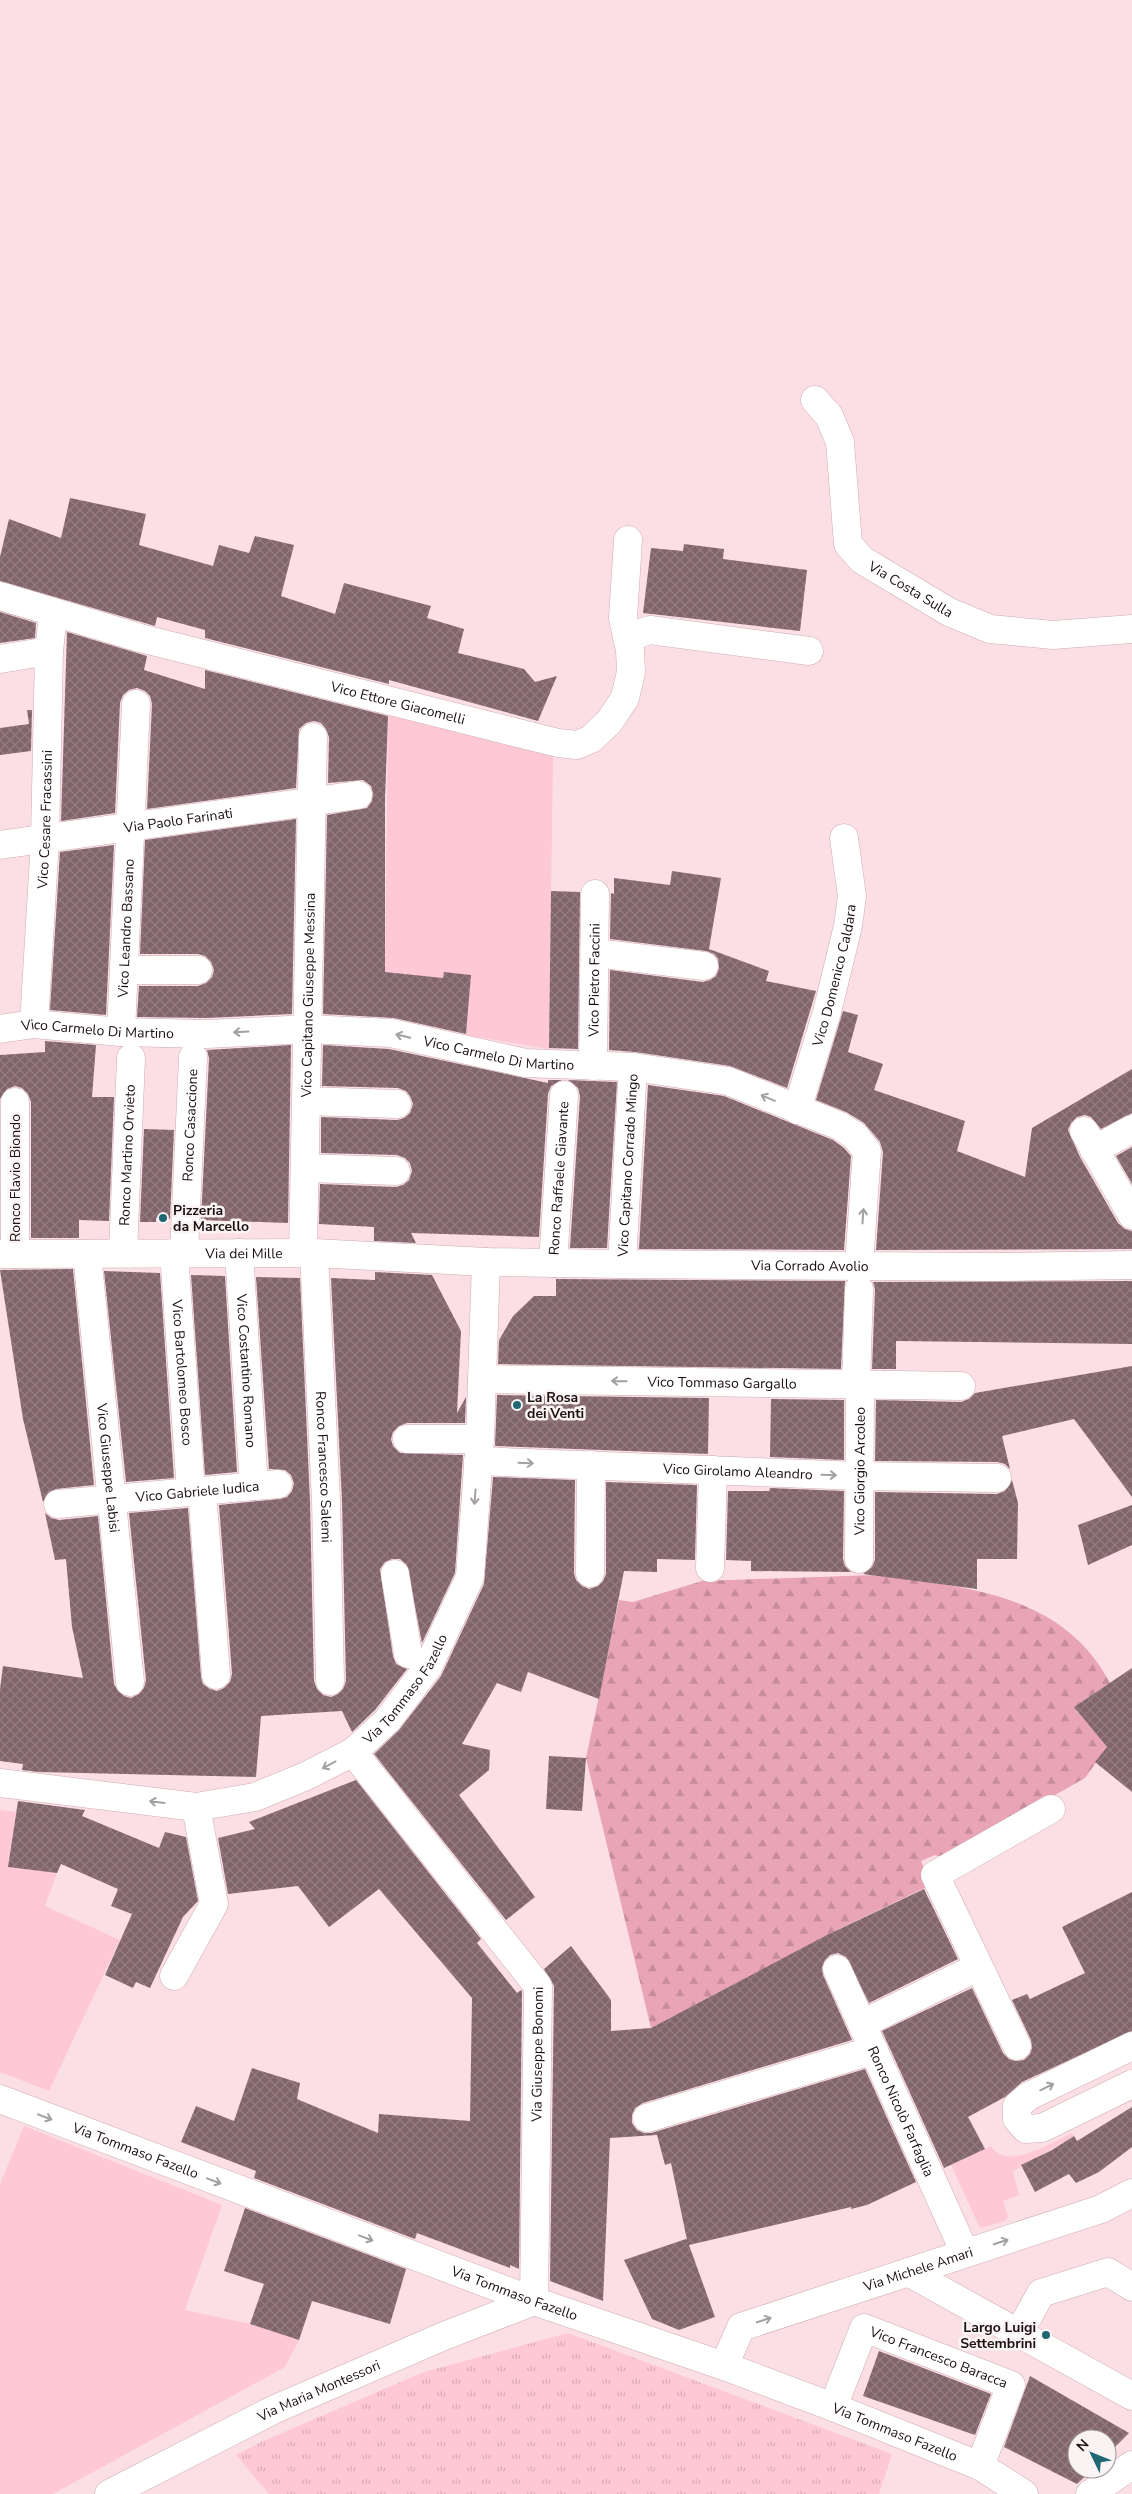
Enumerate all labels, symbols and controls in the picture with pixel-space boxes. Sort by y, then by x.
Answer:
street label: Via Costa Sulla [864,556,957,622]
street label: Vico Ettore Giacomelli [328,676,467,729]
street label: Vico Cesare Fracassini [33,750,56,890]
street label: Via Paolo Farinati [122,803,234,837]
street label: Vico Leandro Bassano [113,858,138,999]
street label: Vico Capitano Giuseppe Messina [296,892,319,1099]
street label: Vico Domenico Caldara [807,903,860,1050]
street label: Vico Pietro Faccini [584,923,604,1038]
street label: Vico Carmelo Di Martino [19,1015,174,1043]
one-way arrow [233,1028,249,1037]
one-way arrow [396,1031,412,1040]
street label: Vico Carmelo Di Martino [421,1031,575,1074]
street label: Ronco Casaccione [178,1068,202,1182]
street label: Vico Capitano Corrado Mingo [613,1073,642,1258]
street label: Ronco Martino Orvieto [115,1084,139,1226]
one-way arrow [761,1092,776,1102]
street label: Ronco Raffaele Giavante [544,1101,573,1256]
street label: Ronco Flavio Biondo [6,1114,25,1242]
place label: Pizzeria da Marcello [173,1201,249,1236]
one-way arrow [858,1208,867,1224]
marker: Pizzeria da Marcello [157,1212,169,1224]
street label: Via dei Mille [204,1244,283,1263]
street label: Via Corrado Avolio [750,1256,869,1275]
street label: Vico Costantino Romano [232,1292,261,1448]
street label: Vico Bartolomeo Bosco [168,1298,197,1447]
street label: Vico Tommaso Gargallo [646,1372,797,1393]
one-way arrow [611,1376,628,1386]
place label: La Rosa dei Venti [527,1388,584,1423]
street label: Ronco Francesco Salemi [311,1391,336,1543]
marker: La Rosa dei Venti [511,1399,523,1411]
street label: Vico Giuseppe Labisi [92,1401,124,1534]
street label: Vico Giorgio Arcoleo [850,1407,869,1536]
one-way arrow [518,1458,534,1468]
street label: Vico Girolamo Aleandro [662,1459,813,1484]
one-way arrow [821,1470,837,1479]
street label: Vico Gabriele Iudica [134,1476,260,1506]
one-way arrow [471,1489,480,1505]
street label: Via Tommaso Fazello [358,1631,452,1749]
one-way arrow [322,1761,337,1770]
one-way arrow [149,1797,165,1807]
street label: Via Giuseppe Bonomi [527,1987,547,2123]
street label: Ronco Nicolò Farfaglia [863,2043,939,2180]
one-way arrow [1039,2082,1054,2091]
one-way arrow [37,2113,53,2122]
street label: Via Tommaso Fazello [69,2117,202,2183]
one-way arrow [206,2176,221,2186]
one-way arrow [358,2234,373,2243]
one-way arrow [993,2236,1009,2246]
street label: Via Michele Amari [860,2242,975,2296]
street label: Via Tommaso Fazello [448,2261,581,2325]
one-way arrow [755,2314,771,2324]
place label: Largo Luigi Settembrini [960,2318,1036,2353]
street label: Vico Francesco Baracca [866,2321,1010,2392]
marker: Largo Luigi Settembrini [1040,2329,1052,2341]
street label: Via Maria Montessori [253,2355,383,2426]
street label: Via Tommaso Fazello [829,2398,961,2466]
north arrow [1067,2429,1117,2479]
text: N [1072,2435,1093,2456]

